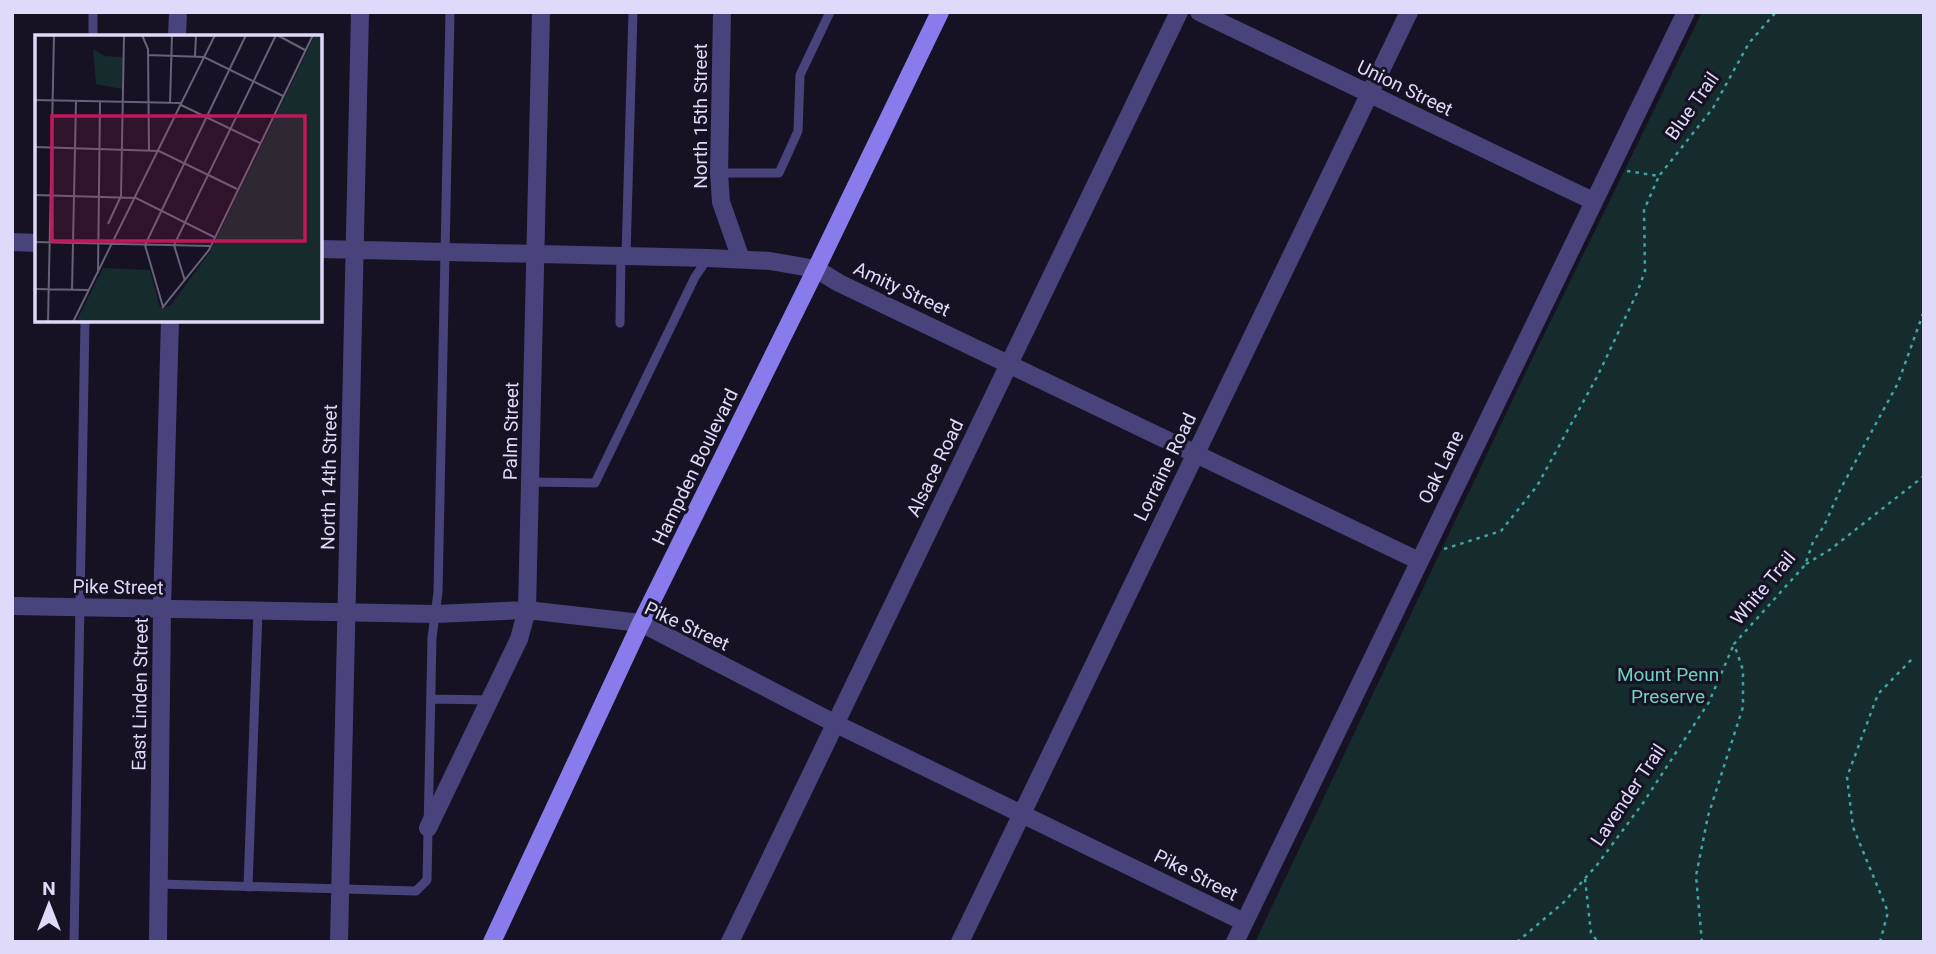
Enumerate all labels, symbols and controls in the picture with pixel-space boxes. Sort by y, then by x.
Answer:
inset map [35,35,322,322]
street label: North 15th Street [689,43,712,189]
street label: Union Street [1353,55,1457,121]
street label: Blue Trail [1660,68,1724,144]
street label: Amity Street [850,257,954,321]
street label: Palm Street [499,382,523,480]
street label: Hampden Boulevard [647,385,743,549]
street label: North 14th Street [316,404,342,550]
street label: Lorraine Road [1129,409,1201,525]
street label: Alsace Road [902,416,968,520]
street label: Oak Lane [1413,427,1469,507]
street label: White Trail [1726,547,1800,629]
street label: Pike Street [72,575,164,599]
street label: Pike Street [641,596,733,656]
street label: East Linden Street [127,617,153,771]
park label: Mount Penn Preserve [1617,663,1719,708]
street label: Lavender Trail [1585,740,1671,850]
street label: Pike Street [1150,844,1242,906]
north arrow [14,870,84,940]
text: N [42,877,56,900]

